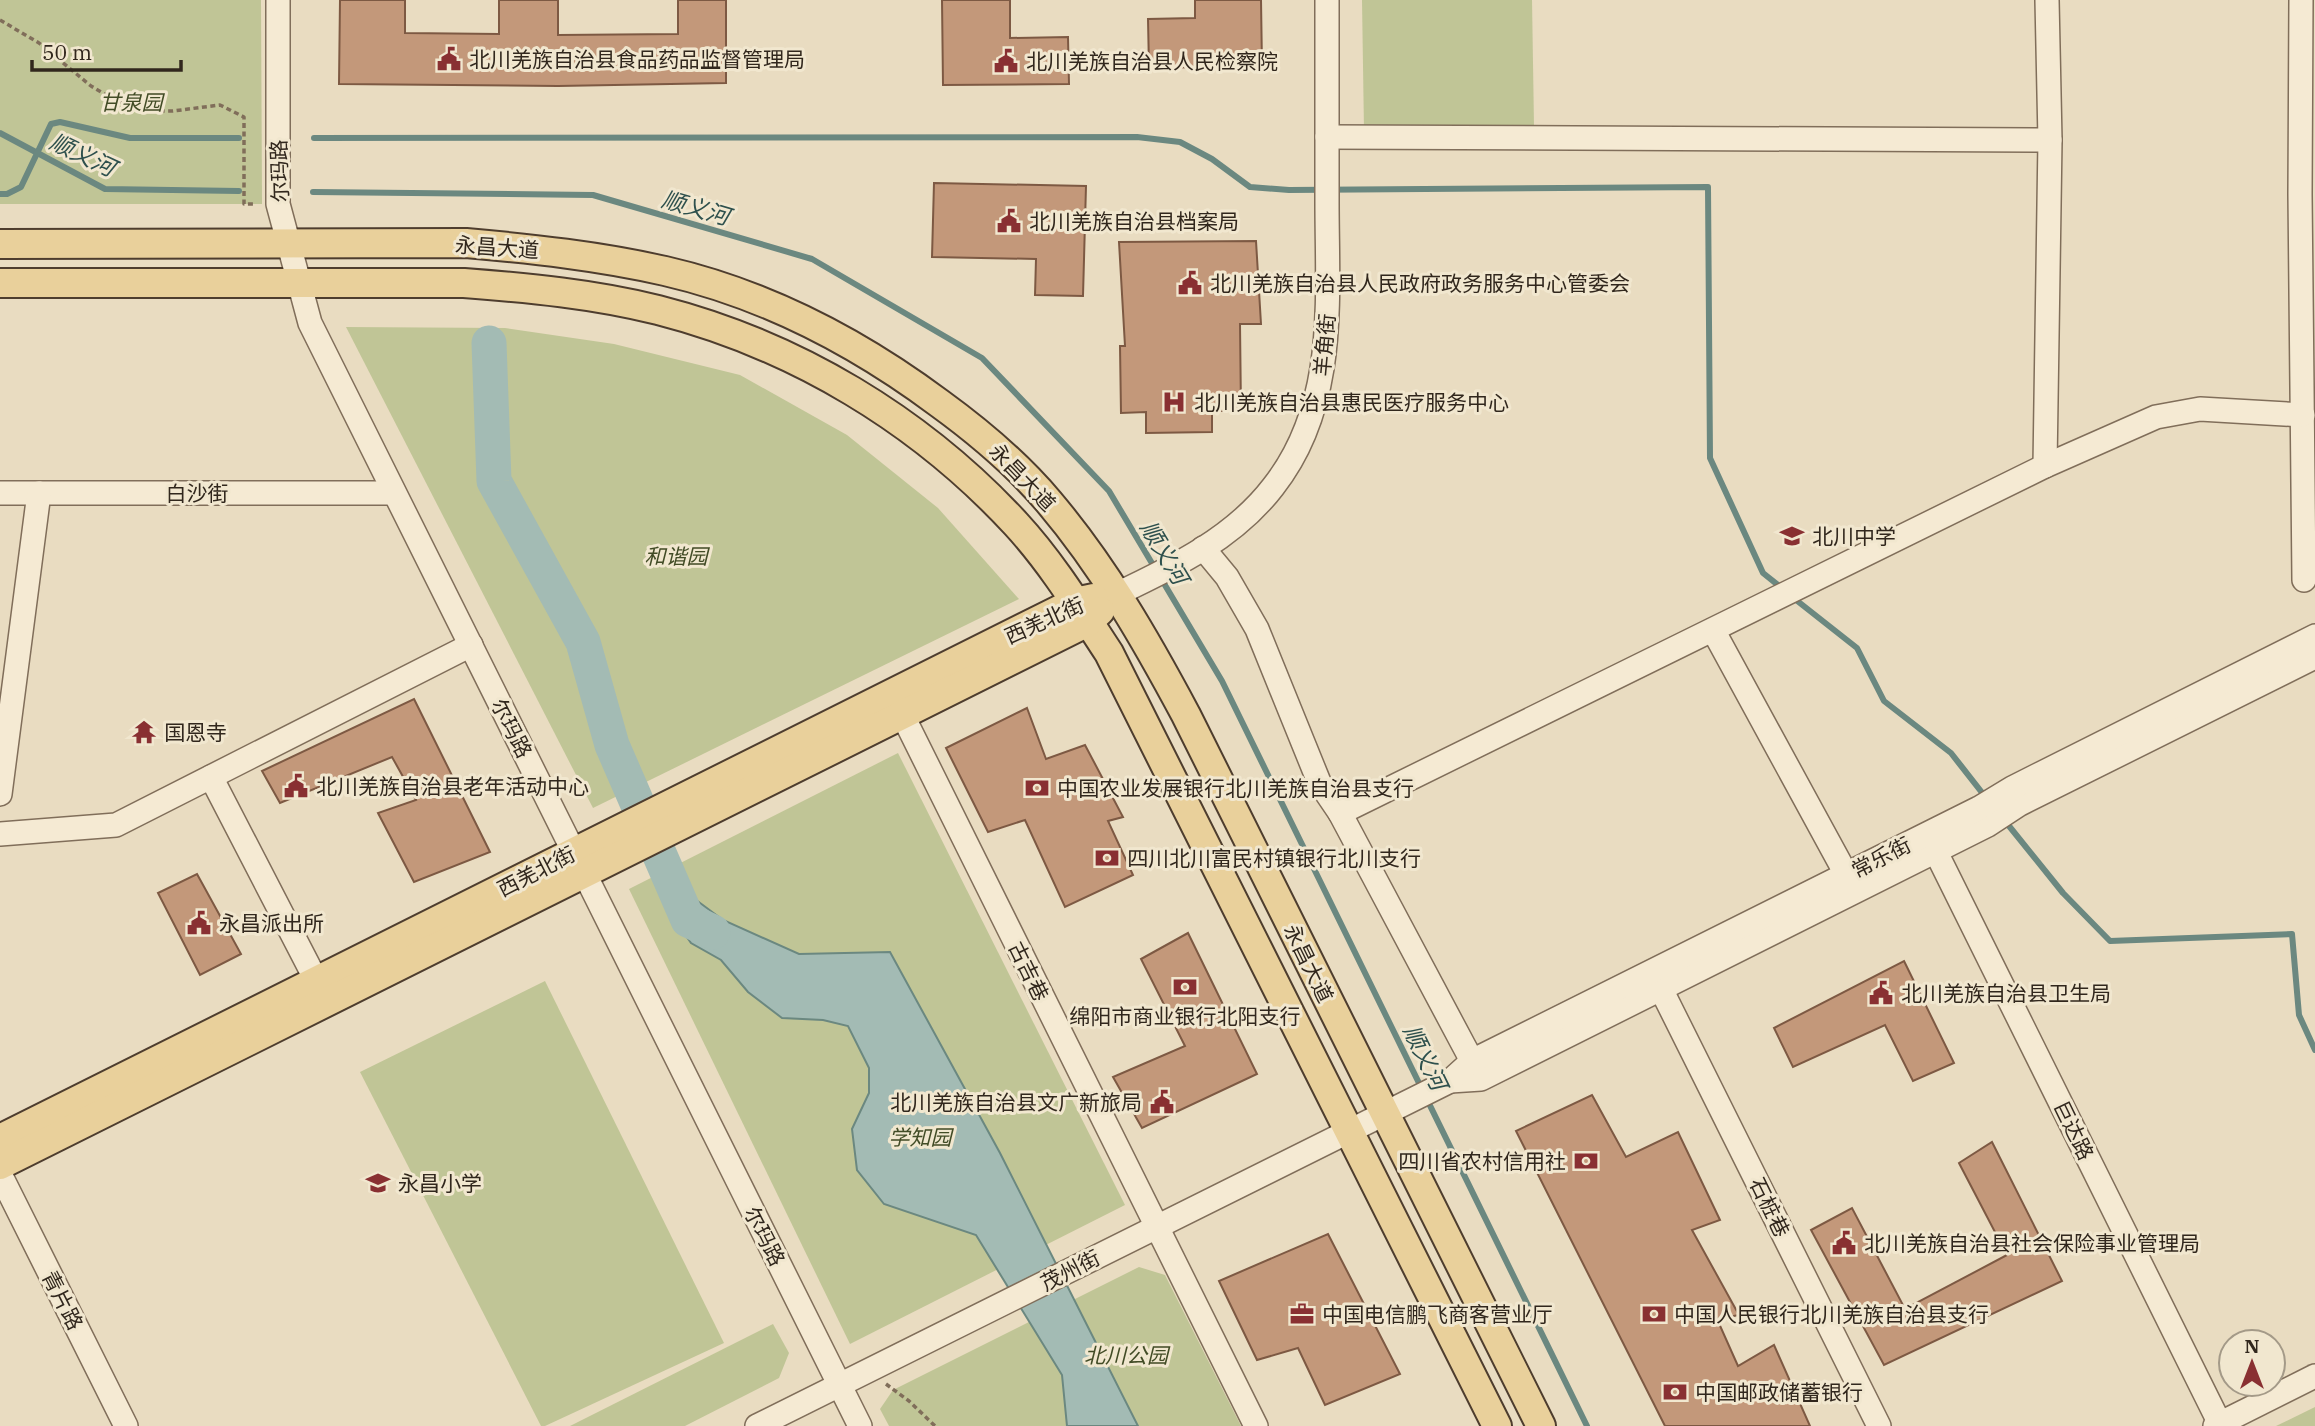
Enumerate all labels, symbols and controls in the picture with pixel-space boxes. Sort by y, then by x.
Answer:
scale bar [32,28,180,72]
text: 50 m [42,38,92,66]
public building icon: 北川羌族自治县食品药品监督管理局 [435,45,463,73]
place label: 北川羌族自治县食品药品监督管理局 [469,45,805,73]
public building icon: 北川羌族自治县人民检察院 [992,47,1020,75]
place label: 北川羌族自治县人民检察院 [1026,47,1278,75]
park label: 甘泉园 [100,88,165,116]
water label: 顺义河 [45,126,124,184]
street label: 尔玛路 [264,139,294,203]
water label: 顺义河 [659,183,737,232]
public building icon: 北川羌族自治县档案局 [995,207,1023,235]
place label: 北川羌族自治县档案局 [1029,207,1239,235]
street label: 永昌大道 [454,230,540,264]
public building icon: 北川羌族自治县人民政府政务服务中心管委会 [1176,269,1204,297]
place label: 北川羌族自治县人民政府政务服务中心管委会 [1210,269,1630,297]
street label: 羊角街 [1307,312,1341,378]
hospital icon: 北川羌族自治县惠民医疗服务中心 [1160,388,1188,416]
place label: 北川羌族自治县惠民医疗服务中心 [1194,388,1509,416]
street label: 永昌大道 [984,437,1062,517]
street label: 白沙街 [166,479,229,507]
water label: 顺义河 [1134,515,1198,593]
school or university icon: 北川中学 [1778,522,1806,550]
place label: 北川中学 [1812,522,1896,550]
park label: 和谐园 [645,542,710,570]
street label: 西羌北街 [1000,590,1088,650]
street label: 尔玛路 [485,694,539,762]
temple icon: 国恩寺 [130,718,158,746]
place label: 国恩寺 [164,718,227,746]
public building icon: 北川羌族自治县老年活动中心 [282,772,310,800]
place label: 北川羌族自治县老年活动中心 [316,772,589,800]
bank icon: 中国农业发展银行北川羌族自治县支行 [1023,774,1051,802]
place label: 中国农业发展银行北川羌族自治县支行 [1057,774,1414,802]
street label: 常乐街 [1847,830,1915,884]
street label: 西羌北街 [492,839,580,903]
bank icon: 四川北川富民村镇银行北川支行 [1093,844,1121,872]
place label: 四川北川富民村镇银行北川支行 [1127,844,1421,872]
public building icon: 永昌派出所 [185,909,213,937]
place label: 永昌派出所 [219,909,324,937]
street label: 永昌大道 [1278,919,1340,1007]
street label: 古吉巷 [1003,937,1055,1005]
bank icon: 绵阳市商业银行北阳支行 [1171,973,1199,1001]
public building icon: 北川羌族自治县卫生局 [1867,979,1895,1007]
place label: 北川羌族自治县卫生局 [1901,979,2111,1007]
place label: 绵阳市商业银行北阳支行 [1070,1002,1301,1030]
water label: 顺义河 [1397,1019,1456,1098]
place label: 北川羌族自治县文广新旅局 [890,1088,1142,1116]
public building icon: 北川羌族自治县文广新旅局 [1148,1088,1176,1116]
street label: 巨达路 [2048,1096,2100,1164]
park label: 学知园 [889,1123,954,1151]
place label: 四川省农村信用社 [1398,1147,1566,1175]
bank icon: 四川省农村信用社 [1572,1147,1600,1175]
school or university icon: 永昌小学 [364,1169,392,1197]
place label: 永昌小学 [398,1169,482,1197]
street label: 石桩巷 [1744,1173,1796,1241]
street label: 尔玛路 [738,1202,792,1270]
public building icon: 北川羌族自治县社会保险事业管理局 [1830,1229,1858,1257]
place label: 北川羌族自治县社会保险事业管理局 [1864,1229,2200,1257]
street label: 茂州街 [1036,1243,1104,1297]
street label: 青片路 [36,1266,90,1334]
office icon: 中国电信鹏飞商客营业厅 [1288,1300,1316,1328]
place label: 中国电信鹏飞商客营业厅 [1322,1300,1553,1328]
bank icon: 中国人民银行北川羌族自治县支行 [1640,1300,1668,1328]
place label: 中国人民银行北川羌族自治县支行 [1674,1300,1989,1328]
north arrow [2217,1328,2287,1398]
text: N [2244,1334,2260,1358]
park label: 北川公园 [1084,1341,1171,1369]
bank icon: 中国邮政储蓄银行 [1661,1378,1689,1406]
place label: 中国邮政储蓄银行 [1695,1378,1863,1406]

